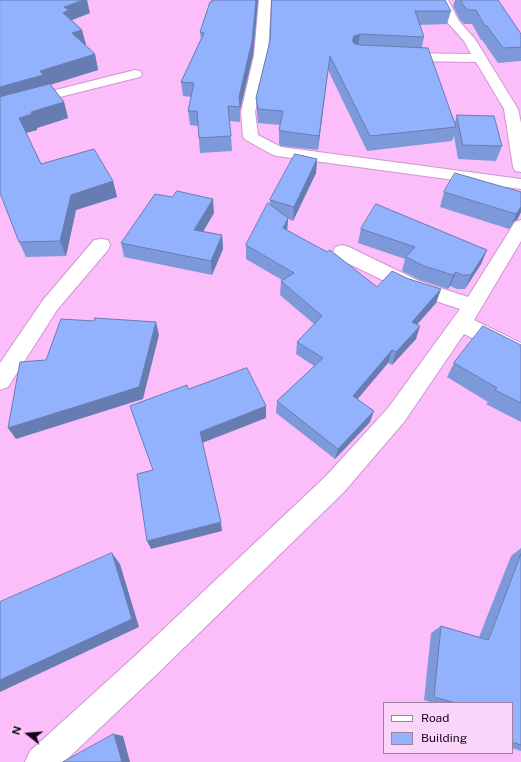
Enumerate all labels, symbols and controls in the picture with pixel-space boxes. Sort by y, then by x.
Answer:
legend [383,702,513,754]
text: Road [421,711,449,725]
north arrow [8,714,48,754]
text: N [10,725,24,736]
text: Building [421,731,467,745]

